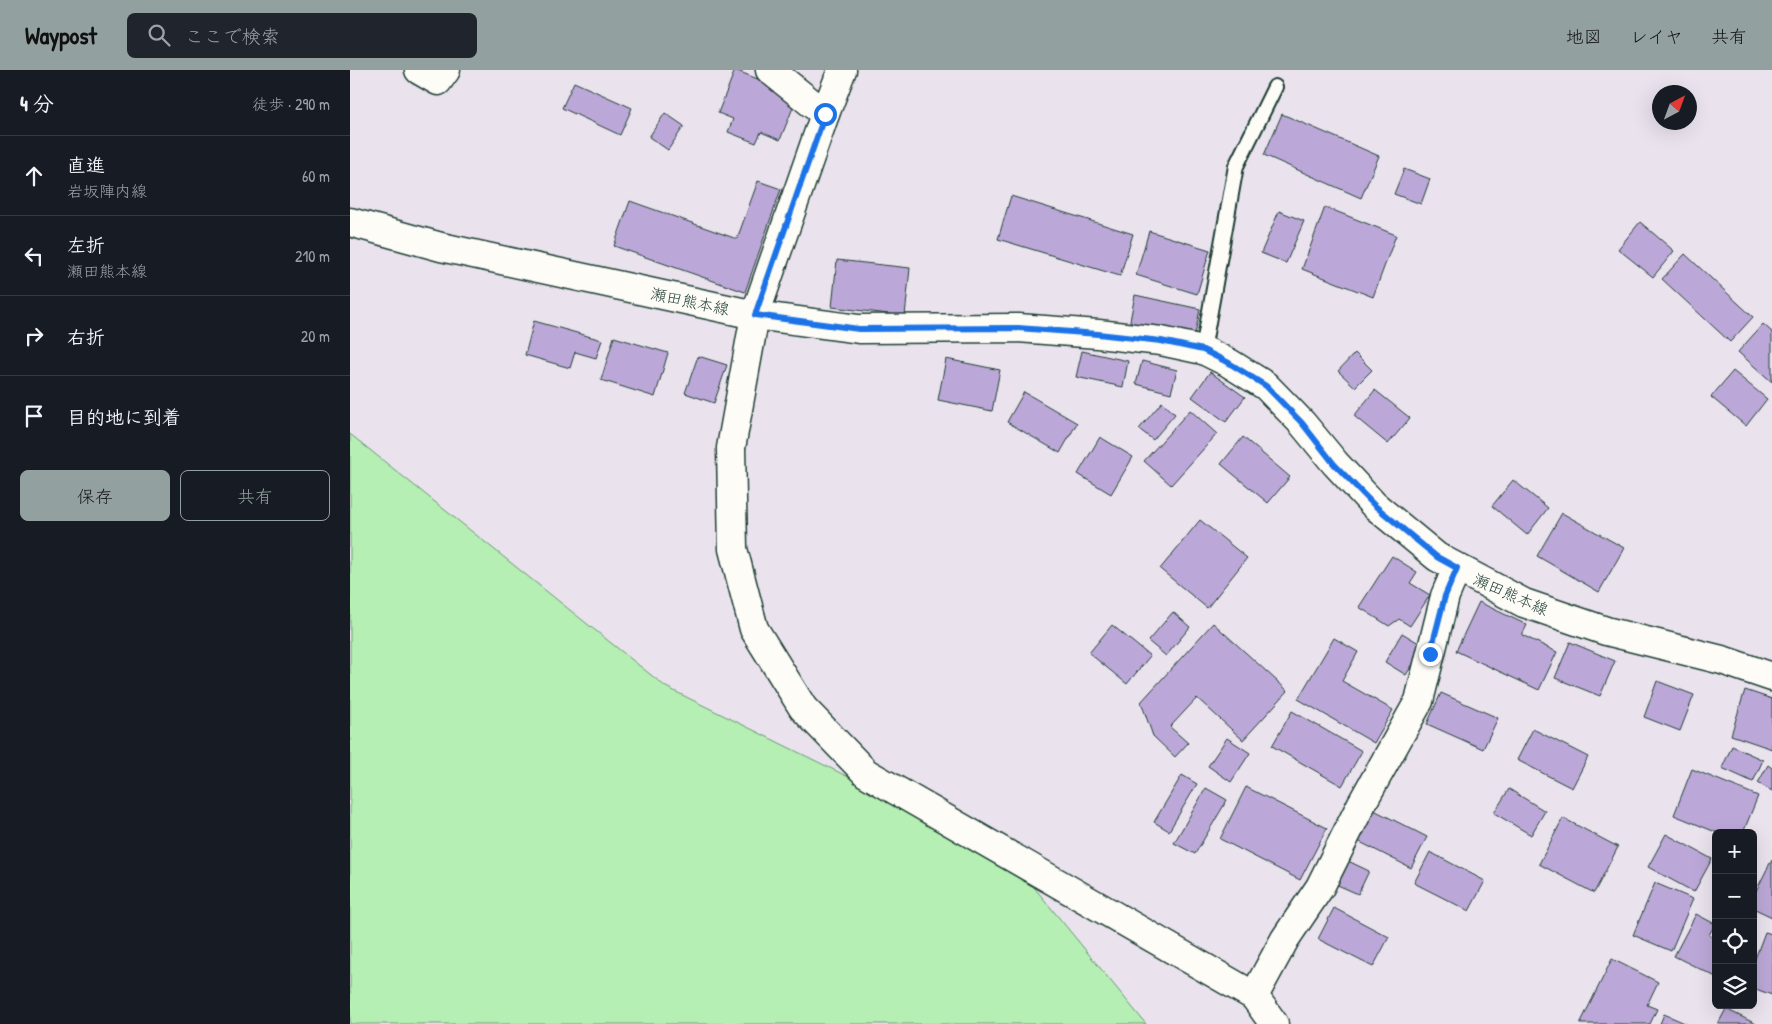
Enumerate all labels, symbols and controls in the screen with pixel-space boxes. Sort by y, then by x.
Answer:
search box [127,13,477,58]
text: Waypost [25,19,97,51]
icon: search [145,21,173,49]
text: ここで検索 [185,23,280,49]
text: 地図 [1566,24,1602,49]
text: レイヤ [1630,24,1683,49]
text: 共有 [1711,24,1747,49]
north arrow [1652,85,1697,130]
text: 4 分 [20,89,54,118]
text: 徒歩 · 290 m [252,93,330,115]
route start [814,103,837,126]
text: 直進 [67,152,105,178]
icon: ahead [20,162,48,190]
text: 60 m [302,165,330,187]
text: 岩坂陣内線 [67,180,147,202]
text: 左折 [67,232,105,258]
icon: left [20,242,48,270]
text: 210 m [295,245,330,267]
text: 瀬田熊本線 [67,260,147,282]
street label: 瀬田熊本線 [649,282,731,320]
icon: right [20,322,48,350]
text: 右折 [67,324,105,350]
text: 20 m [301,325,330,347]
icon: arrive [20,402,48,430]
text: 目的地に到着 [67,404,181,430]
button: 保存 [20,470,170,521]
button: 共有 [180,470,330,521]
street label: 瀬田熊本線 [1470,568,1552,620]
route end [1419,643,1442,666]
map controls [1712,829,1757,1009]
button: + [1712,829,1757,874]
button: − [1712,874,1757,919]
button: locate [1712,919,1757,964]
button: layers [1712,964,1757,1009]

